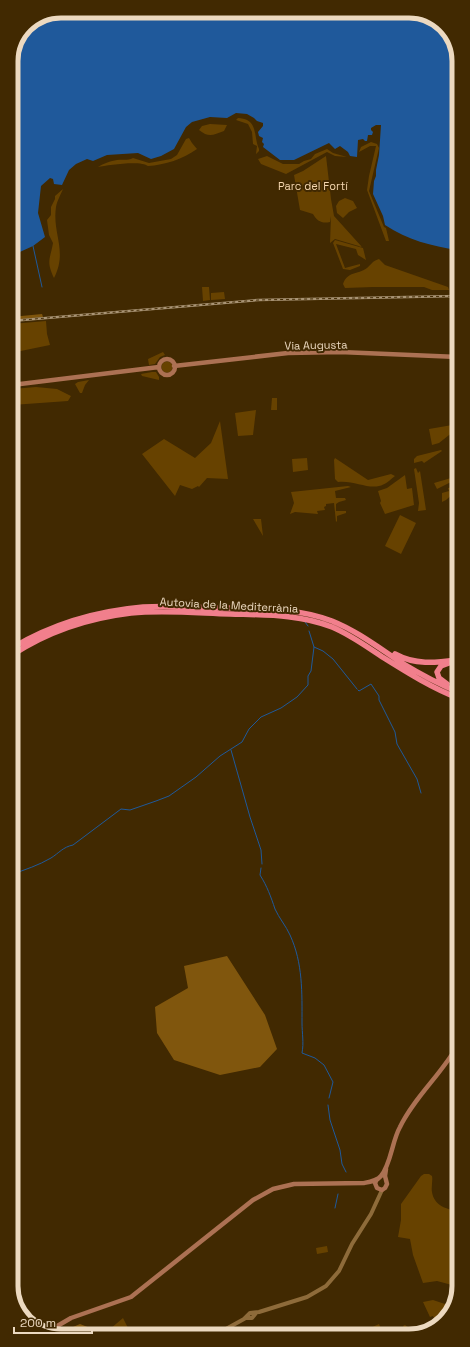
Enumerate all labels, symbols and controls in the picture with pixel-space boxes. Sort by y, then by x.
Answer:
park label: Parc del Fortí [278,179,348,193]
street label: Via Augusta [284,337,348,353]
street label: Autovia de la Mediterrània [159,594,299,616]
scale bar [14,1309,92,1335]
text: 200 m [20,1315,56,1331]

